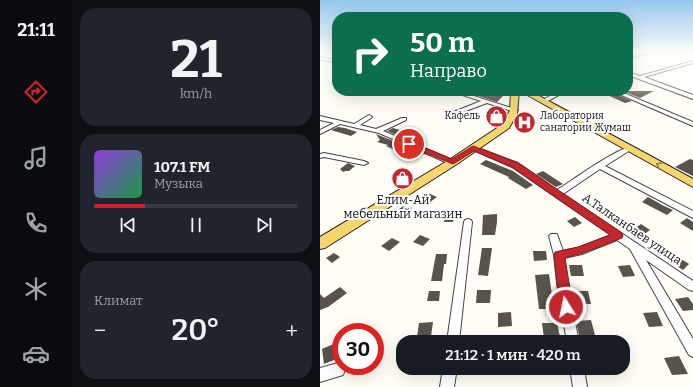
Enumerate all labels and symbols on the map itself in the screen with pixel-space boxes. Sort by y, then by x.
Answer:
shop icon: Кафель [483,103,509,129]
hospital icon: Лаборатория санатории Жумаш [511,109,537,135]
place label: Лаборатория санатории Жумаш [540,109,631,134]
place label: Кафель [445,110,480,122]
pin [392,127,426,161]
one-way arrow [656,162,663,169]
shop icon: Елим-Ай мебельный магазин [390,166,416,192]
street label: А.Талканбаев улица [580,191,685,268]
place label: Елим-Ай мебельный магазин [344,193,462,221]
position arrow [545,286,587,328]
speed limit sign: 30 [332,323,384,375]

